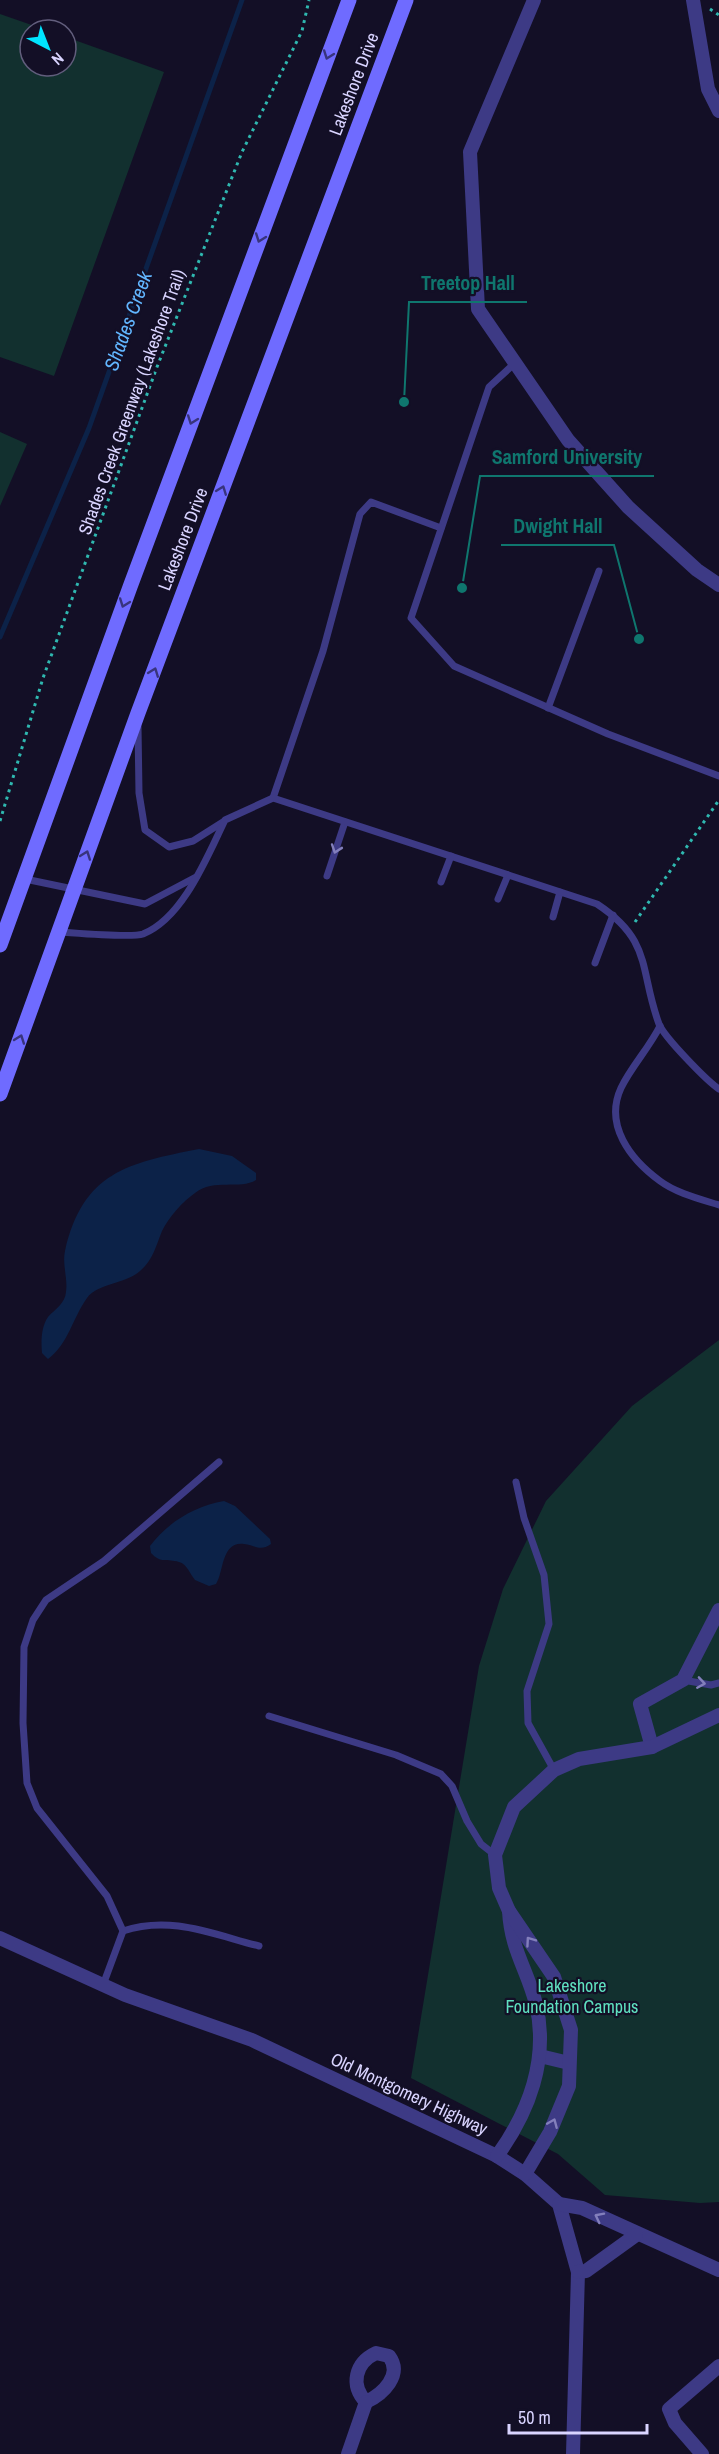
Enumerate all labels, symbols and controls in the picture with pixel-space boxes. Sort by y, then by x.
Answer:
north arrow [18,18,78,78]
street label: Lakeshore Drive [322,29,385,139]
text: N [47,48,69,70]
one-way arrow [323,49,335,60]
one-way arrow [255,231,267,242]
callout: Treetop Hall [409,264,527,302]
street label: Shades Creek Greenway (Lakeshore Trail) [72,266,191,538]
water label: Shades Creek [97,267,158,374]
text: Treetop Hall [421,269,515,296]
one-way arrow [187,414,199,425]
callout: Samford University [480,438,654,476]
text: Samford University [492,443,643,470]
street label: Lakeshore Drive [151,484,214,594]
one-way arrow [215,485,228,496]
callout: Dwight Hall [501,507,614,545]
text: Dwight Hall [513,512,603,539]
one-way arrow [119,597,132,608]
one-way arrow [146,667,159,678]
one-way arrow [330,843,343,854]
one-way arrow [78,850,91,861]
one-way arrow [12,1034,25,1044]
one-way arrow [696,1677,705,1689]
one-way arrow [526,1937,537,1948]
park label: Lakeshore Foundation Campus [505,1973,639,2019]
street label: Old Montgomery Highway [327,2046,492,2141]
one-way arrow [546,2118,558,2129]
one-way arrow [594,2212,605,2224]
scale bar [509,2397,647,2435]
text: 50 m [518,2405,551,2430]

